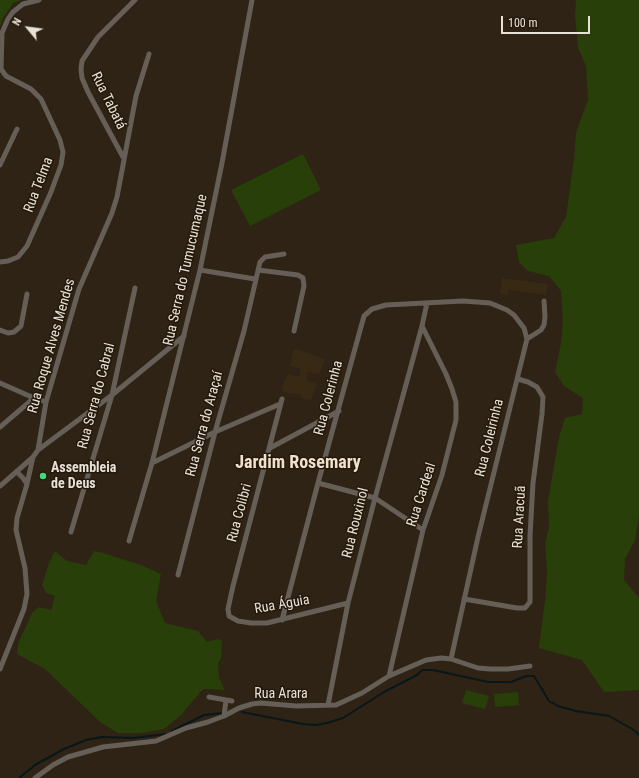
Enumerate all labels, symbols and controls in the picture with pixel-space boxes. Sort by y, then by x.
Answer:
north arrow [8,8,48,48]
scale bar [503,8,592,34]
text: N [10,16,24,28]
text: 100 m [508,16,538,30]
street label: Rua Tabatá [87,70,129,132]
street label: Rua Telma [21,155,57,215]
street label: Rua Serra do Tumucumaque [160,193,212,347]
street label: Rua Roque Alves Mendes [25,277,79,415]
street label: Rua Serra do Cabral [75,341,119,451]
street label: Rua Colerinha [311,359,347,437]
street label: Rua Serra do Araçaí [183,369,227,479]
street label: Rua Coleirinha [472,397,508,479]
district label: Jardim Rosemary [235,452,361,474]
place label: Assembleia de Deus [51,460,116,492]
street label: Rua Cardeal [404,461,440,529]
marker: Assembleia de Deus [38,471,48,481]
street label: Rua Colibri [224,482,256,544]
street label: Rua Aracuã [510,485,530,549]
street label: Rua Rouxinol [339,486,373,560]
street label: Rua Águia [253,592,311,618]
street label: Rua Arara [254,686,308,702]

